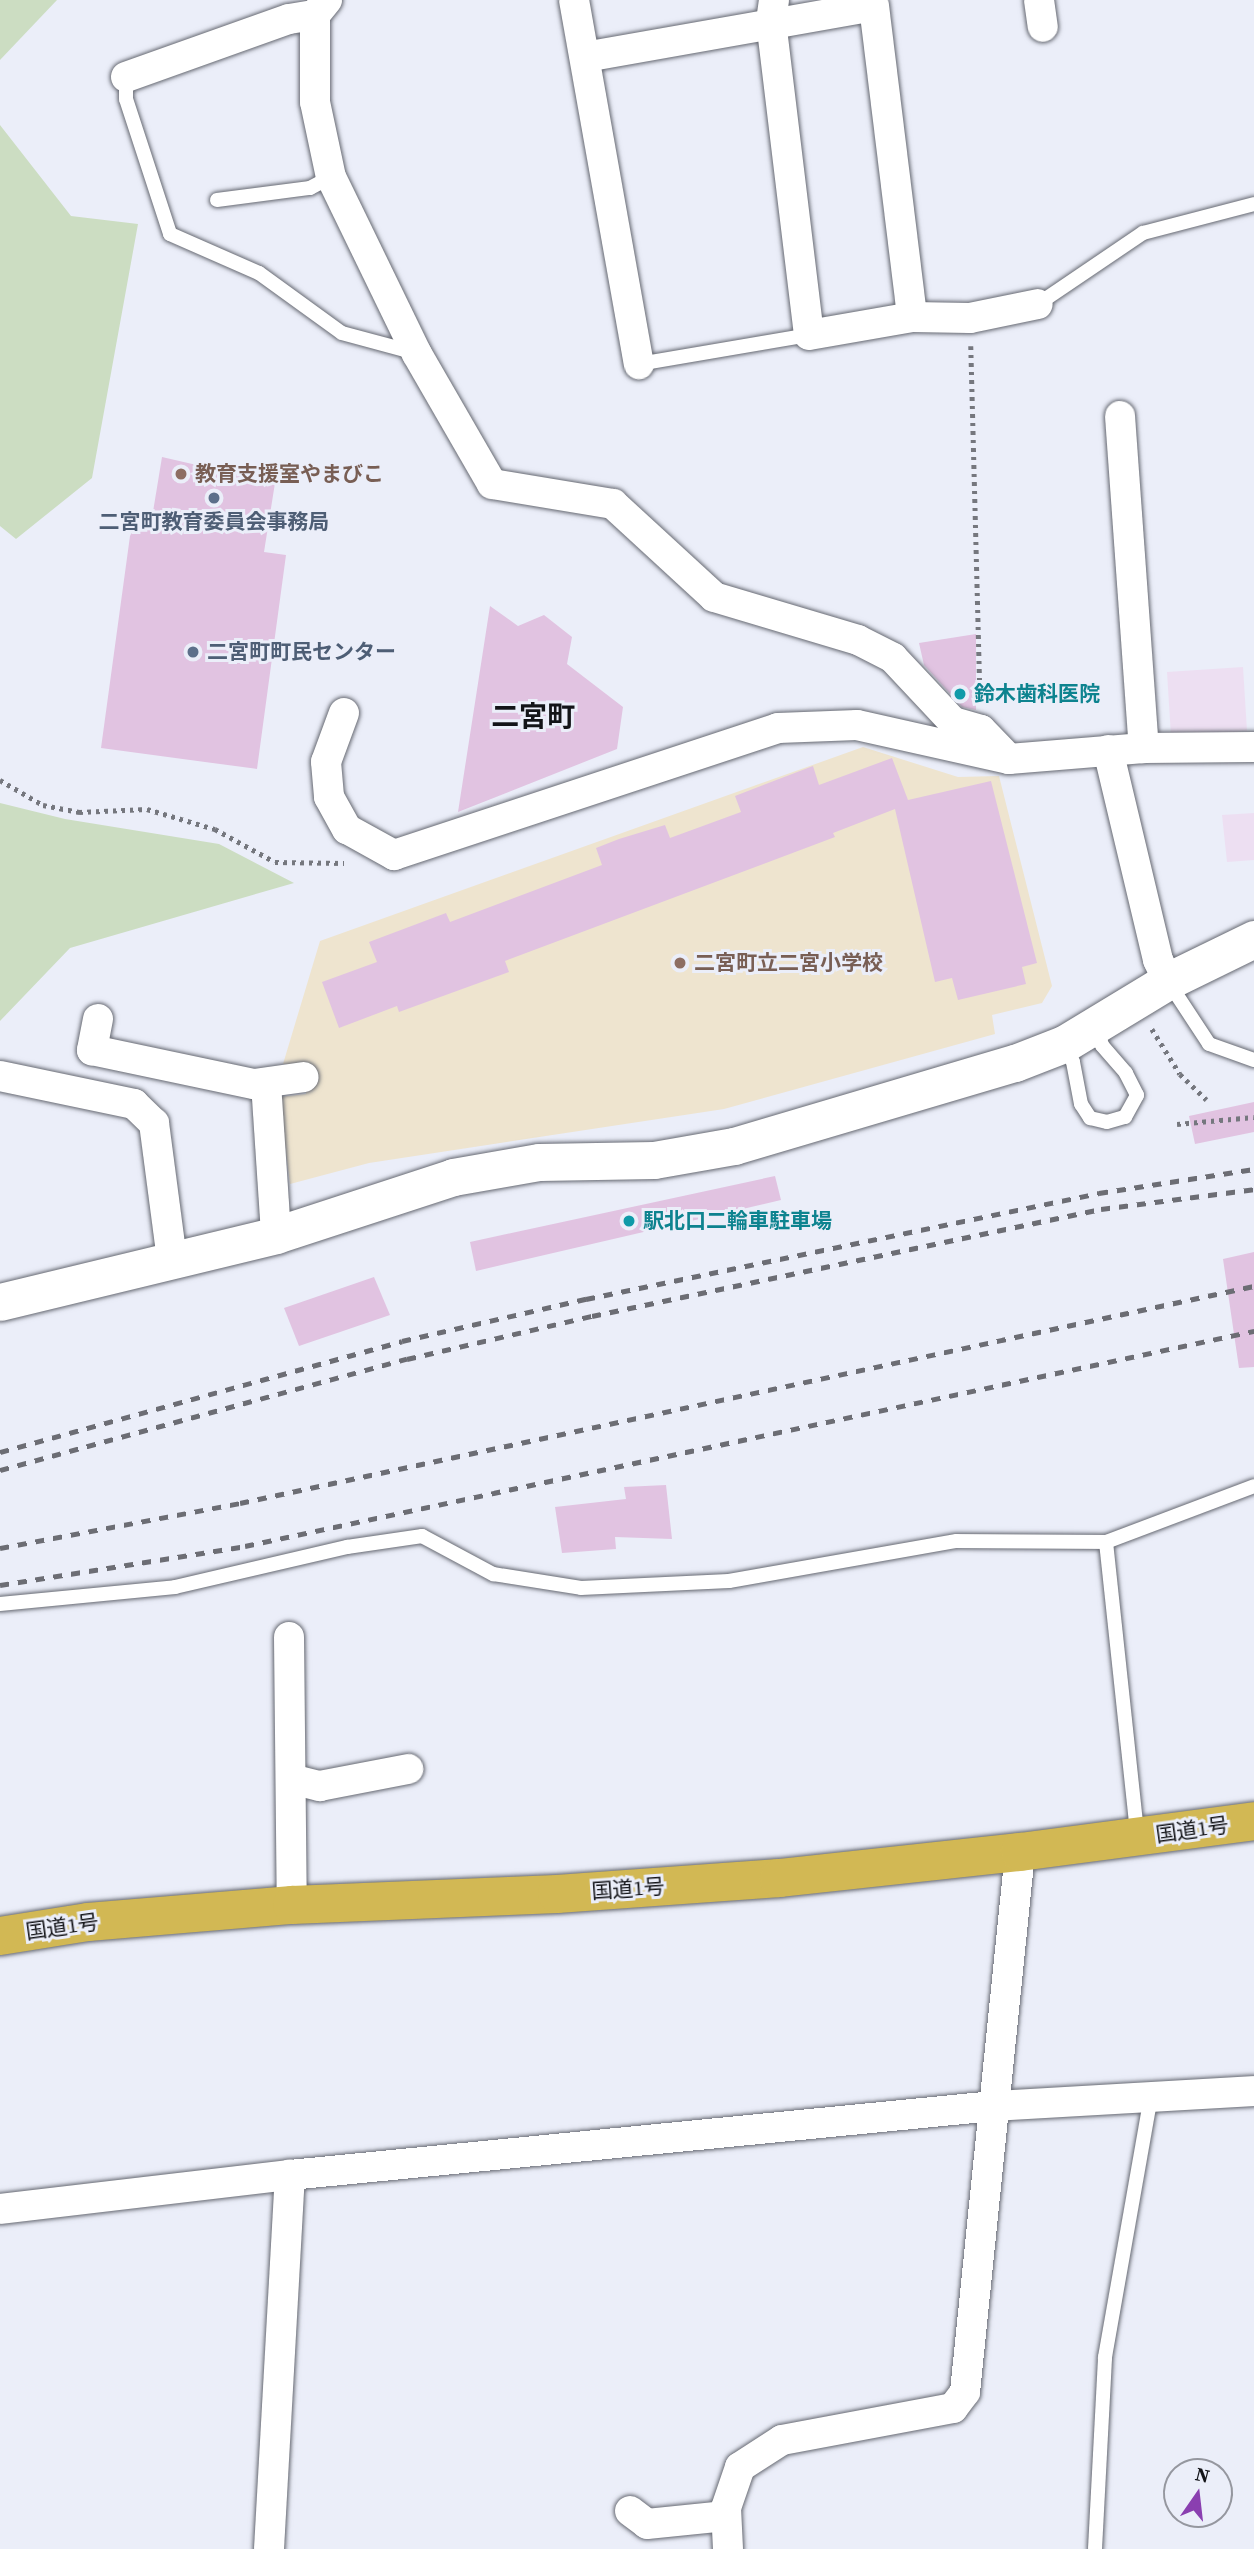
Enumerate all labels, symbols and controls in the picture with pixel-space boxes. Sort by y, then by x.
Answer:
place label: 教育支援室やまびこ [195,461,384,487]
marker: 教育支援室やまびこ [173,466,189,482]
marker: 二宮町教育委員会事務局 [206,490,222,506]
place label: 二宮町教育委員会事務局 [99,509,329,535]
place label: 二宮町町民センター [207,639,396,665]
marker: 二宮町町民センター [185,644,201,660]
place label: 鈴木歯科医院 [974,681,1100,707]
marker: 鈴木歯科医院 [952,686,968,702]
district label: 二宮町 [491,699,575,733]
place label: 二宮町立二宮小学校 [694,950,883,976]
marker: 二宮町立二宮小学校 [672,955,688,971]
place label: 駅北口二輪車駐車場 [643,1208,832,1234]
marker: 駅北口二輪車駐車場 [621,1213,637,1229]
street label: 国道1号 [1154,1812,1230,1848]
street label: 国道1号 [590,1874,666,1904]
street label: 国道1号 [24,1909,100,1945]
north arrow [1163,2458,1233,2528]
text: N [1193,2460,1212,2489]

